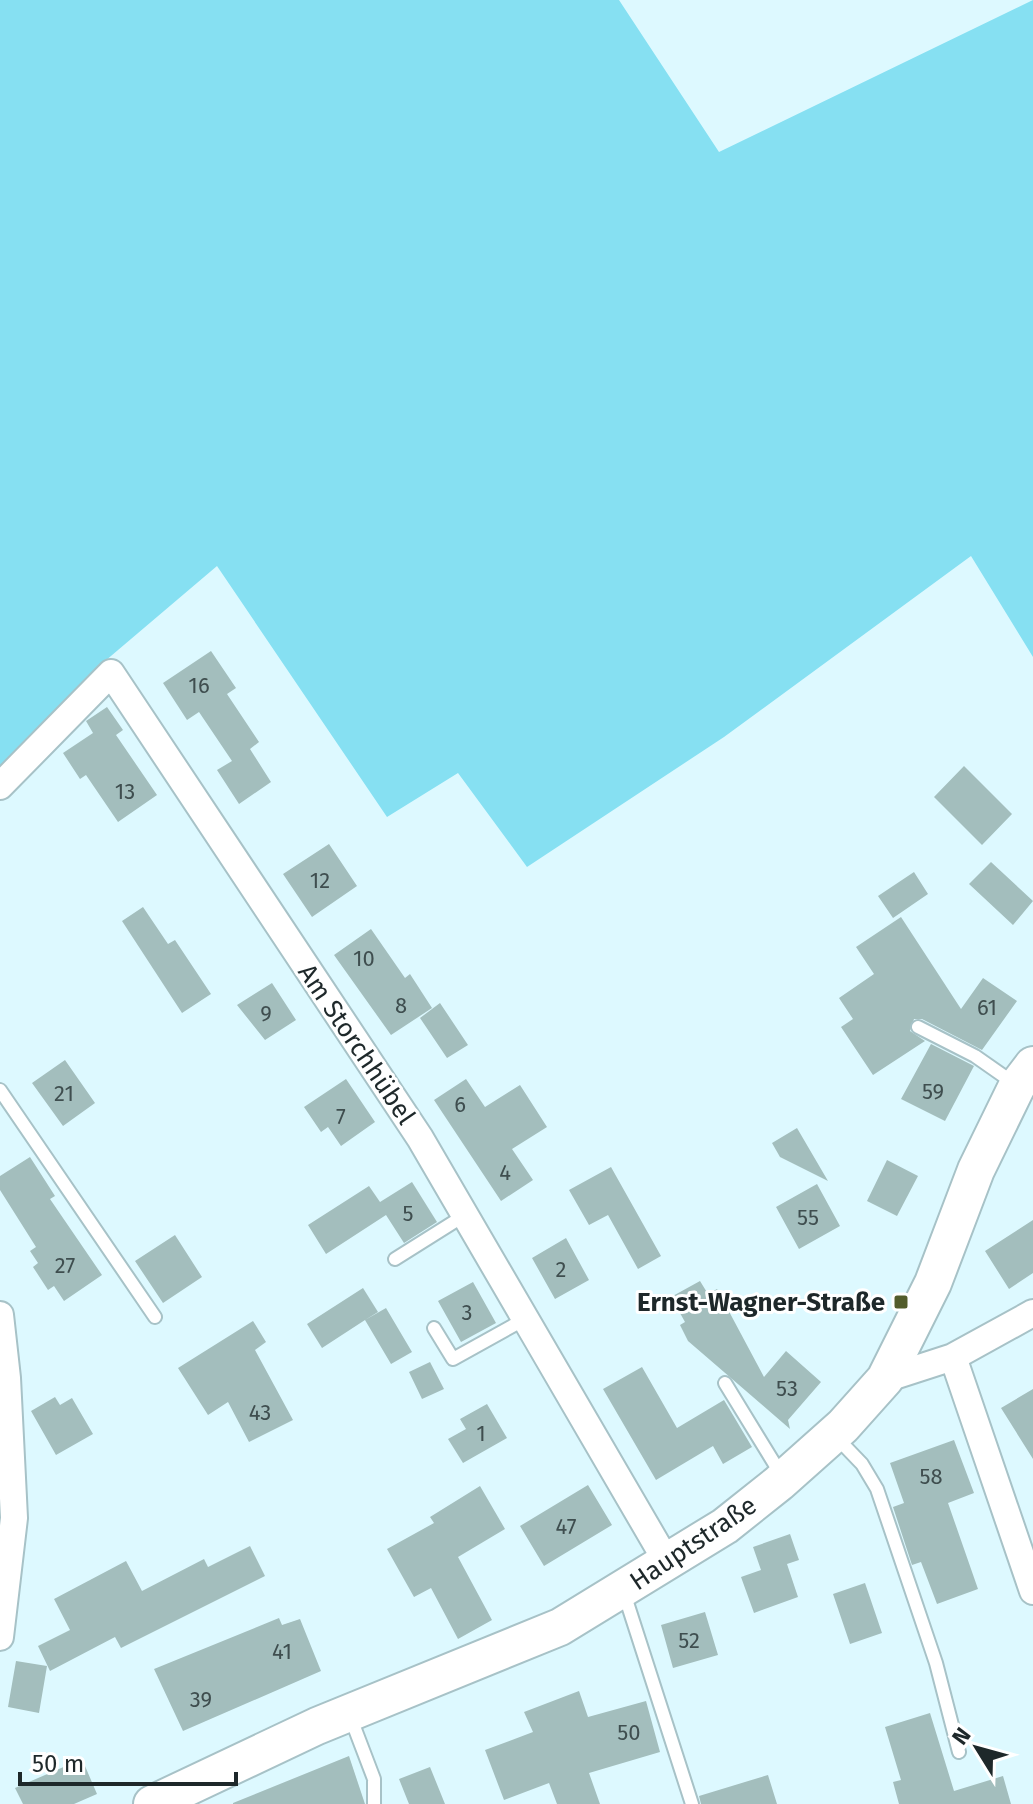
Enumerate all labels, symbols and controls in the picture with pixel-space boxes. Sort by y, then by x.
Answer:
house number: 16 [188,672,210,699]
house number: 13 [115,778,135,805]
house number: 12 [310,867,330,894]
house number: 10 [353,945,375,972]
street label: Am Storchhübel [291,958,422,1131]
house number: 8 [395,992,407,1019]
house number: 61 [977,994,997,1021]
house number: 9 [260,1000,272,1027]
house number: 59 [922,1078,944,1105]
house number: 21 [54,1080,74,1107]
house number: 6 [454,1091,466,1118]
house number: 7 [336,1103,346,1130]
house number: 4 [499,1159,511,1186]
house number: 5 [402,1200,414,1227]
house number: 55 [797,1204,819,1231]
house number: 27 [55,1252,75,1279]
house number: 2 [556,1256,566,1283]
place label: Ernst-Wagner-Straße [637,1287,885,1318]
marker: Ernst-Wagner-Straße [892,1293,910,1311]
house number: 3 [462,1299,472,1326]
house number: 53 [776,1375,798,1402]
house number: 43 [249,1399,271,1426]
house number: 1 [476,1420,486,1447]
house number: 58 [919,1463,943,1490]
street label: Hauptstraße [624,1490,763,1597]
house number: 47 [556,1513,577,1540]
house number: 52 [678,1627,700,1654]
house number: 41 [272,1638,292,1665]
house number: 39 [190,1686,212,1713]
north arrow [937,1708,1017,1788]
house number: 50 [617,1719,641,1746]
text: N [946,1722,977,1750]
scale bar [20,1736,236,1786]
text: 50 m [32,1750,84,1778]

